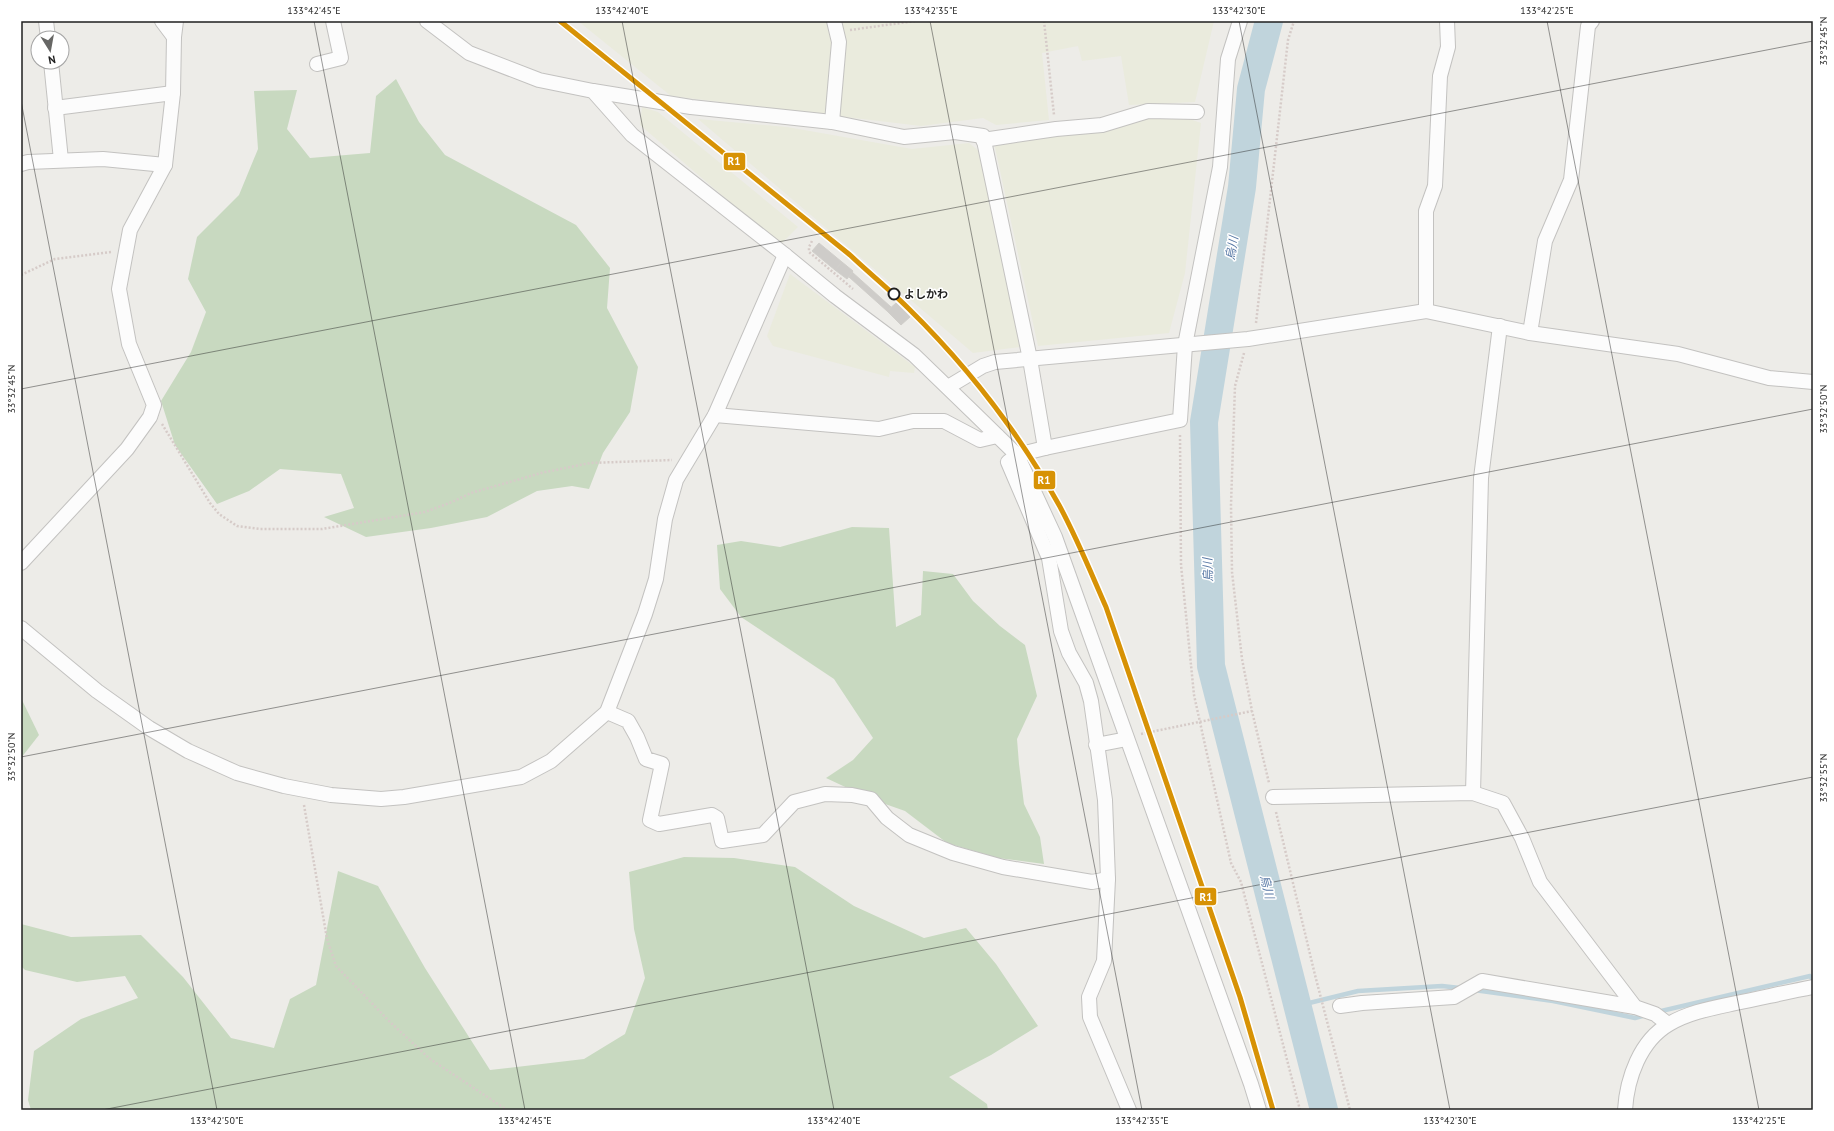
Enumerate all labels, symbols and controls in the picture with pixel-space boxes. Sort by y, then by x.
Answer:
text: 133°42'45"E [287,4,341,17]
text: 133°42'40"E [595,4,649,17]
text: 133°42'35"E [904,4,958,17]
text: 133°42'30"E [1212,4,1266,17]
text: 133°42'25"E [1520,4,1574,17]
text: 33°32'45"N [1817,16,1830,66]
north arrow [30,30,70,70]
text: N [47,52,57,67]
line badge: R1 [723,152,746,171]
text: R1 [728,154,740,168]
water label: 烏川 [1222,233,1241,261]
marker: よしかわ [887,287,901,301]
place label: よしかわ [904,287,948,301]
text: 33°32'45"N [5,364,18,414]
text: 33°32'50"N [1817,384,1830,434]
line badge: R1 [1033,470,1056,490]
text: R1 [1038,473,1050,487]
water label: 烏川 [1200,556,1215,582]
text: 33°32'50"N [5,732,18,782]
text: 33°32'55"N [1817,753,1830,803]
water label: 烏川 [1257,873,1278,902]
line badge: R1 [1194,887,1217,906]
text: R1 [1200,890,1212,904]
text: 133°42'50"E [190,1114,244,1127]
text: 133°42'45"E [498,1114,552,1127]
text: 133°42'40"E [807,1114,861,1127]
text: 133°42'35"E [1115,1114,1169,1127]
text: 133°42'30"E [1423,1114,1477,1127]
text: 133°42'25"E [1732,1114,1786,1127]

